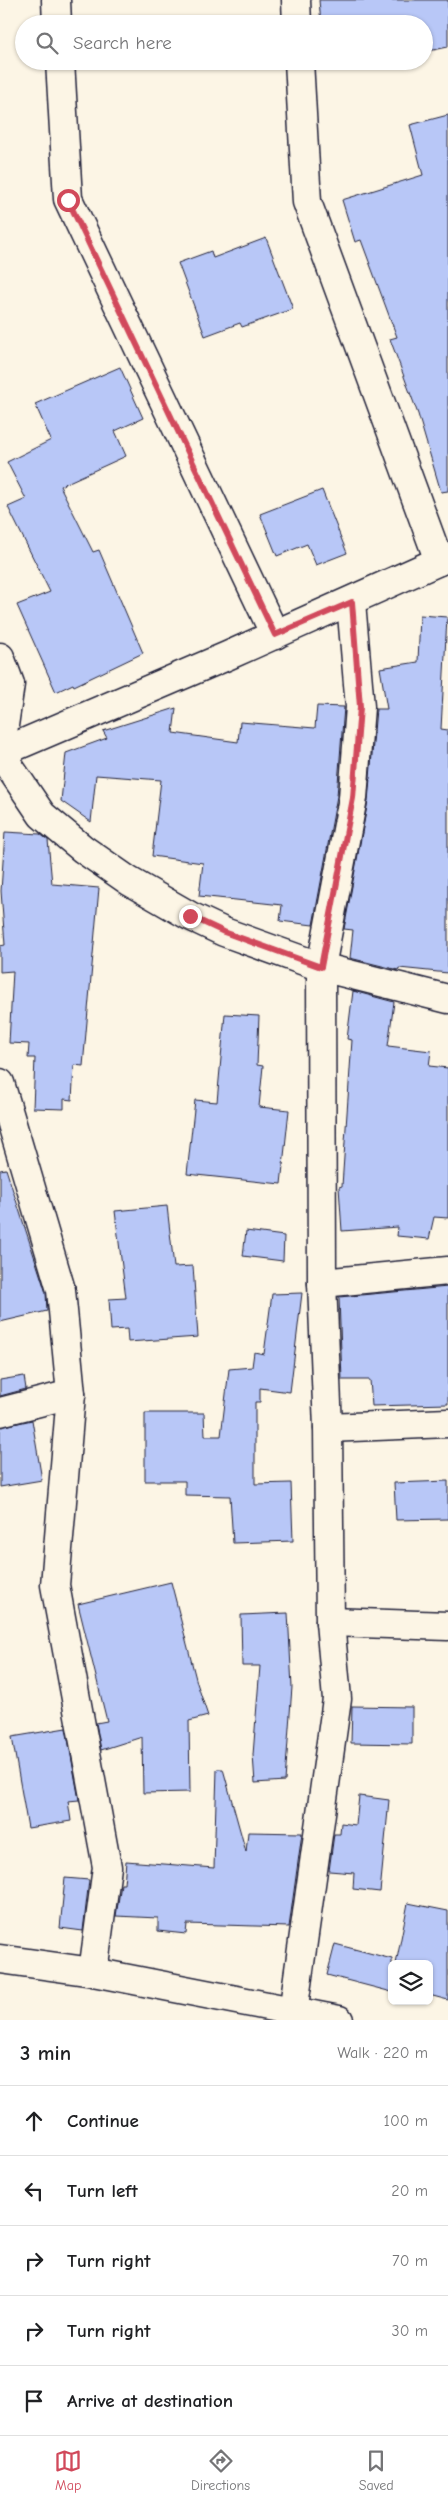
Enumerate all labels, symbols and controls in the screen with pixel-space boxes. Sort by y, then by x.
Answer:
search box [15,15,433,70]
icon: search [33,29,61,57]
text: Search here [73,32,172,54]
route start [57,189,80,212]
route end [179,905,202,928]
map controls [388,1960,433,2005]
button: layers [388,1960,433,2005]
text: 3 min [20,2041,71,2065]
text: Walk · 220 m [337,2044,428,2062]
icon: ahead [20,2107,48,2135]
text: Continue [67,2110,139,2132]
text: 100 m [384,2112,428,2130]
icon: left [20,2177,48,2205]
text: Turn left [67,2180,138,2202]
text: 20 m [391,2182,428,2200]
icon: right [20,2247,48,2275]
text: Turn right [67,2250,151,2272]
text: 70 m [392,2252,428,2270]
icon: right [20,2317,48,2345]
text: Turn right [67,2320,151,2342]
text: 30 m [392,2322,428,2340]
icon: arrive [20,2387,48,2415]
text: Arrive at destination [67,2390,233,2412]
tab: Map [54,2447,82,2494]
tab: Directions [191,2447,250,2494]
tab: Saved [359,2447,394,2494]

